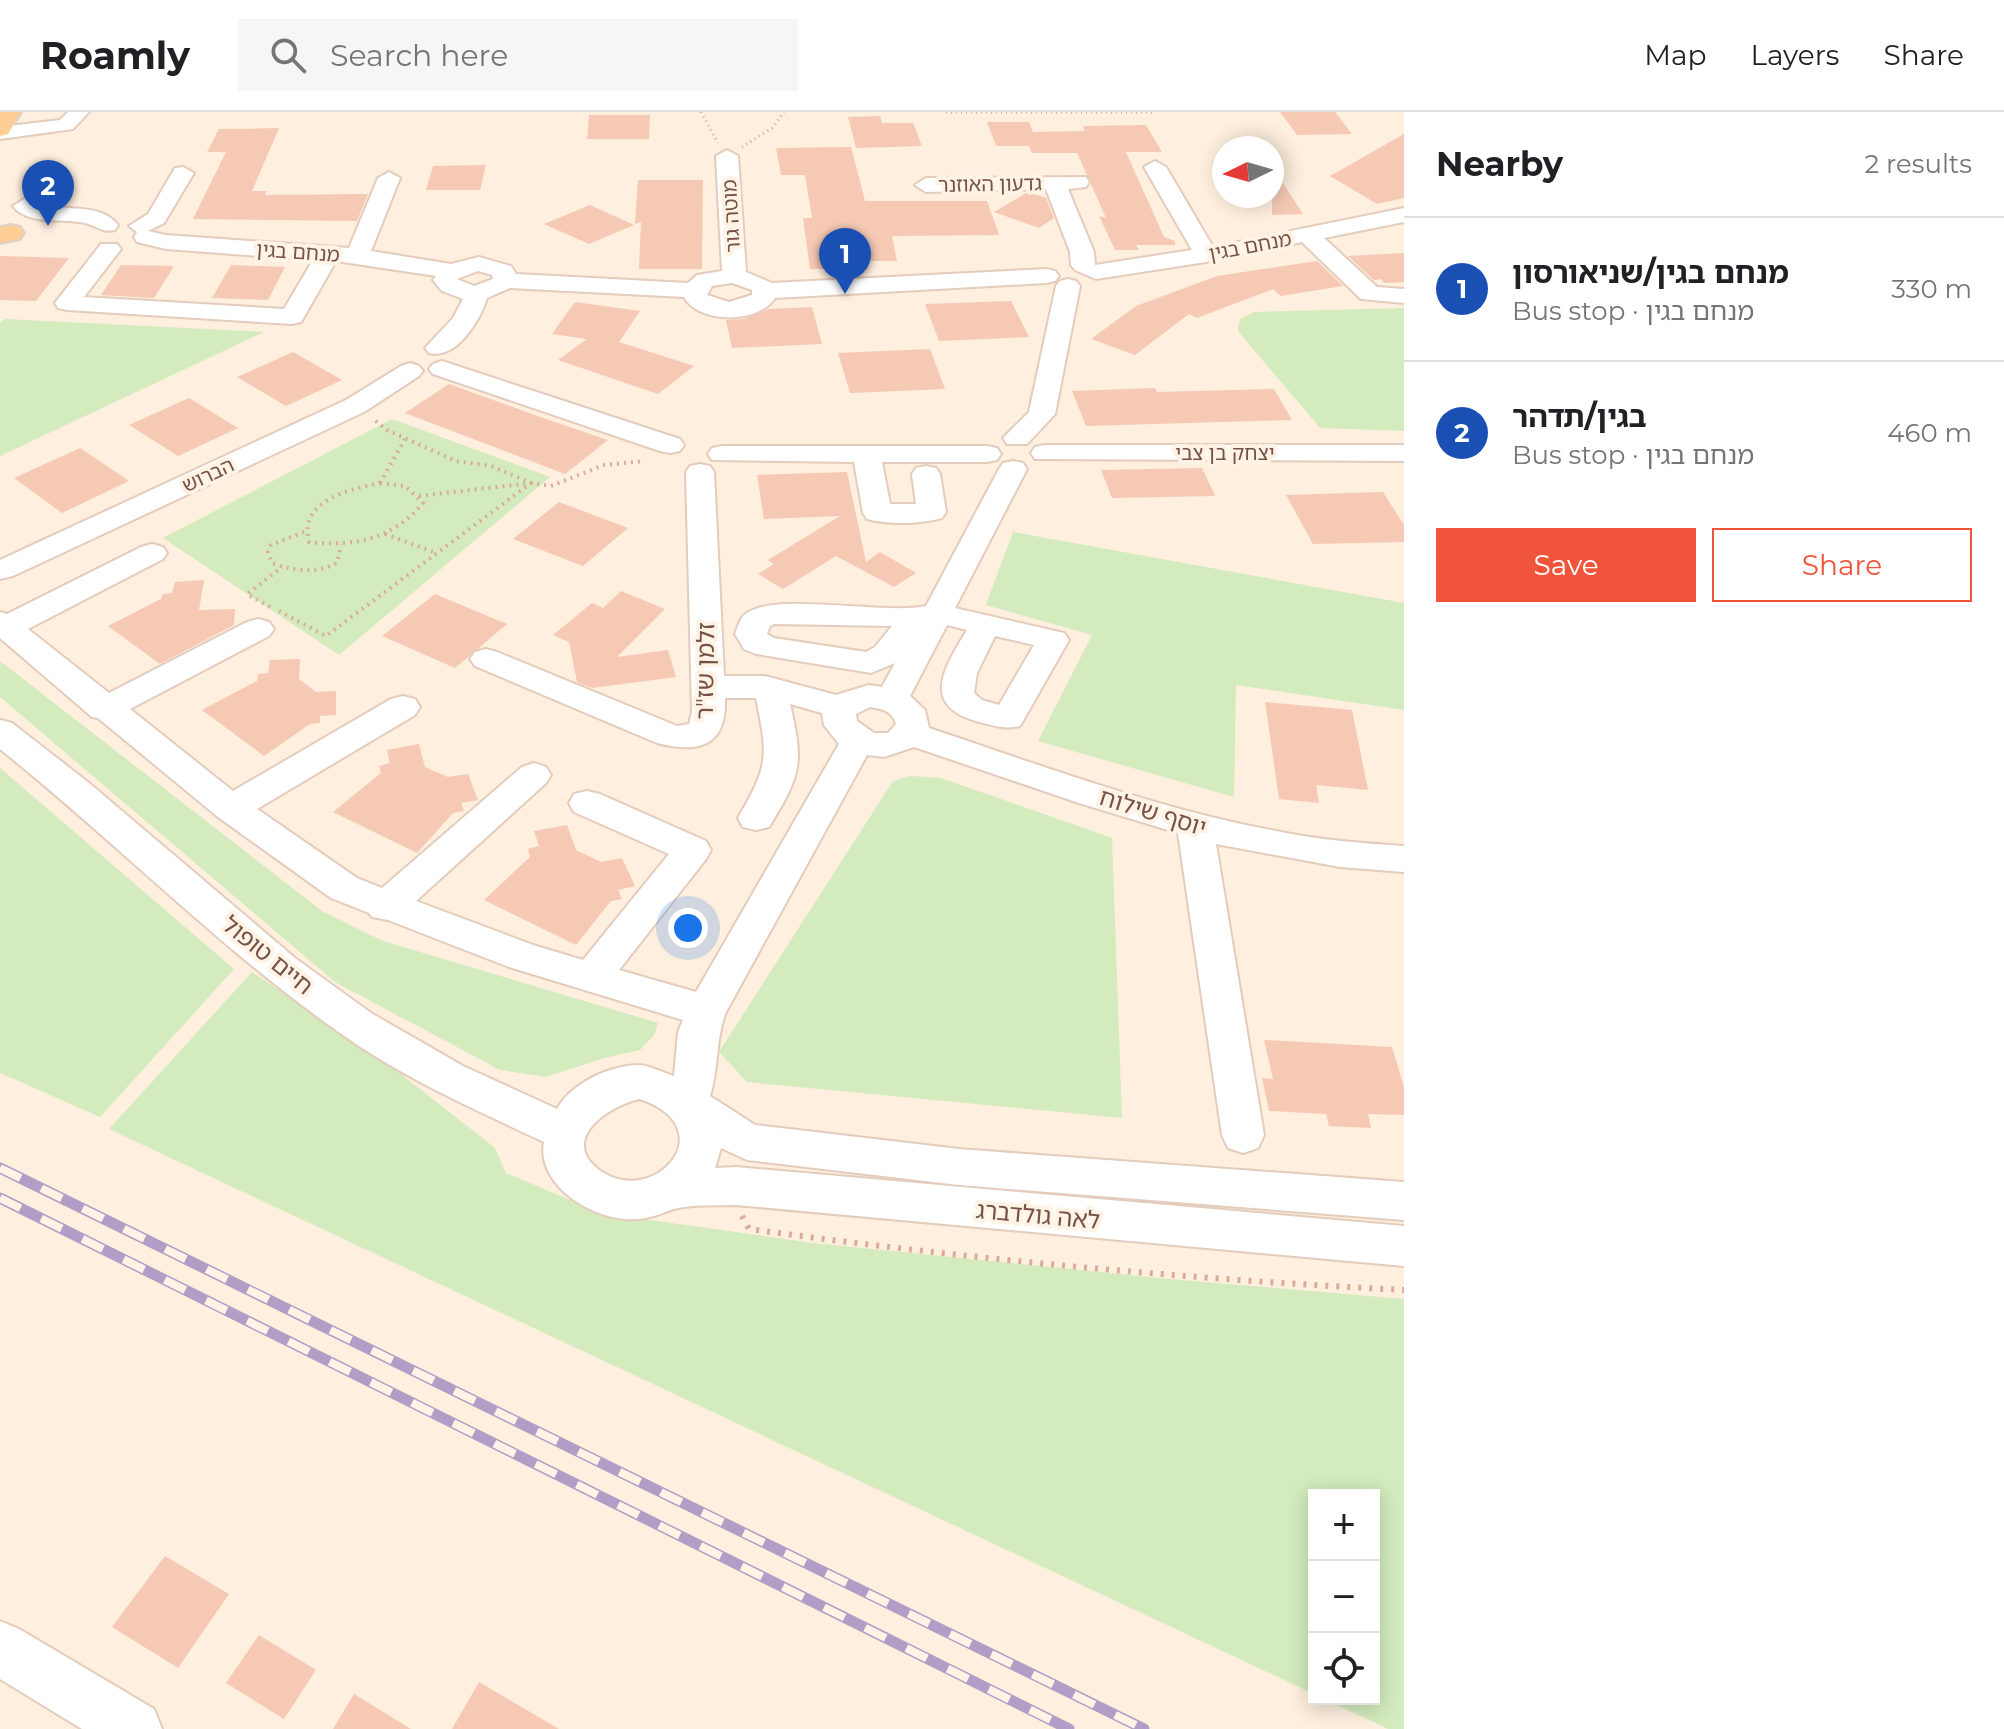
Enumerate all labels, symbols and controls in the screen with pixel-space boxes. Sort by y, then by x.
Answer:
search box [238,19,798,91]
text: Roamly [40,32,190,79]
icon: search [266,33,310,77]
text: Search here [330,37,508,74]
text: Map [1644,38,1707,72]
text: Layers [1751,38,1840,72]
text: Share [1884,38,1964,72]
north arrow [1212,136,1284,208]
text: Nearby [1436,143,1563,185]
text: 2 results [1864,148,1972,180]
pin: 2 [22,160,74,226]
street label: גדעון האוזנר [938,171,1043,197]
street label: מוטה גור [717,179,745,253]
street label: מנחם בגין [1207,226,1293,266]
pin: 1 [819,228,871,294]
street label: מנחם בגין [255,237,341,267]
text: מנחם בגין/שניאורסון [1512,254,1789,291]
text: 1 [1457,273,1467,305]
text: 330 m [1891,273,1972,305]
text: Bus stop · מנחם בגין [1512,295,1754,327]
text: בגין/תדהר [1512,398,1647,435]
text: 2 [1454,417,1470,449]
text: 460 m [1887,417,1972,449]
text: Bus stop · מנחם בגין [1512,439,1754,471]
street label: יצחק בן צבי [1175,441,1275,465]
street label: הברוש [178,453,238,497]
button: Save [1436,528,1696,602]
button: Share [1712,528,1972,602]
street label: זלמן שז"ר [690,622,720,720]
street label: יוסף שילוח [1096,782,1210,842]
your location [668,908,708,948]
street label: חיים טופול [217,910,319,1000]
street label: לאה גולדברג [975,1195,1101,1235]
map controls [1308,1489,1380,1705]
button: + [1308,1489,1380,1561]
button: − [1308,1561,1380,1633]
button: locate [1308,1633,1380,1705]

